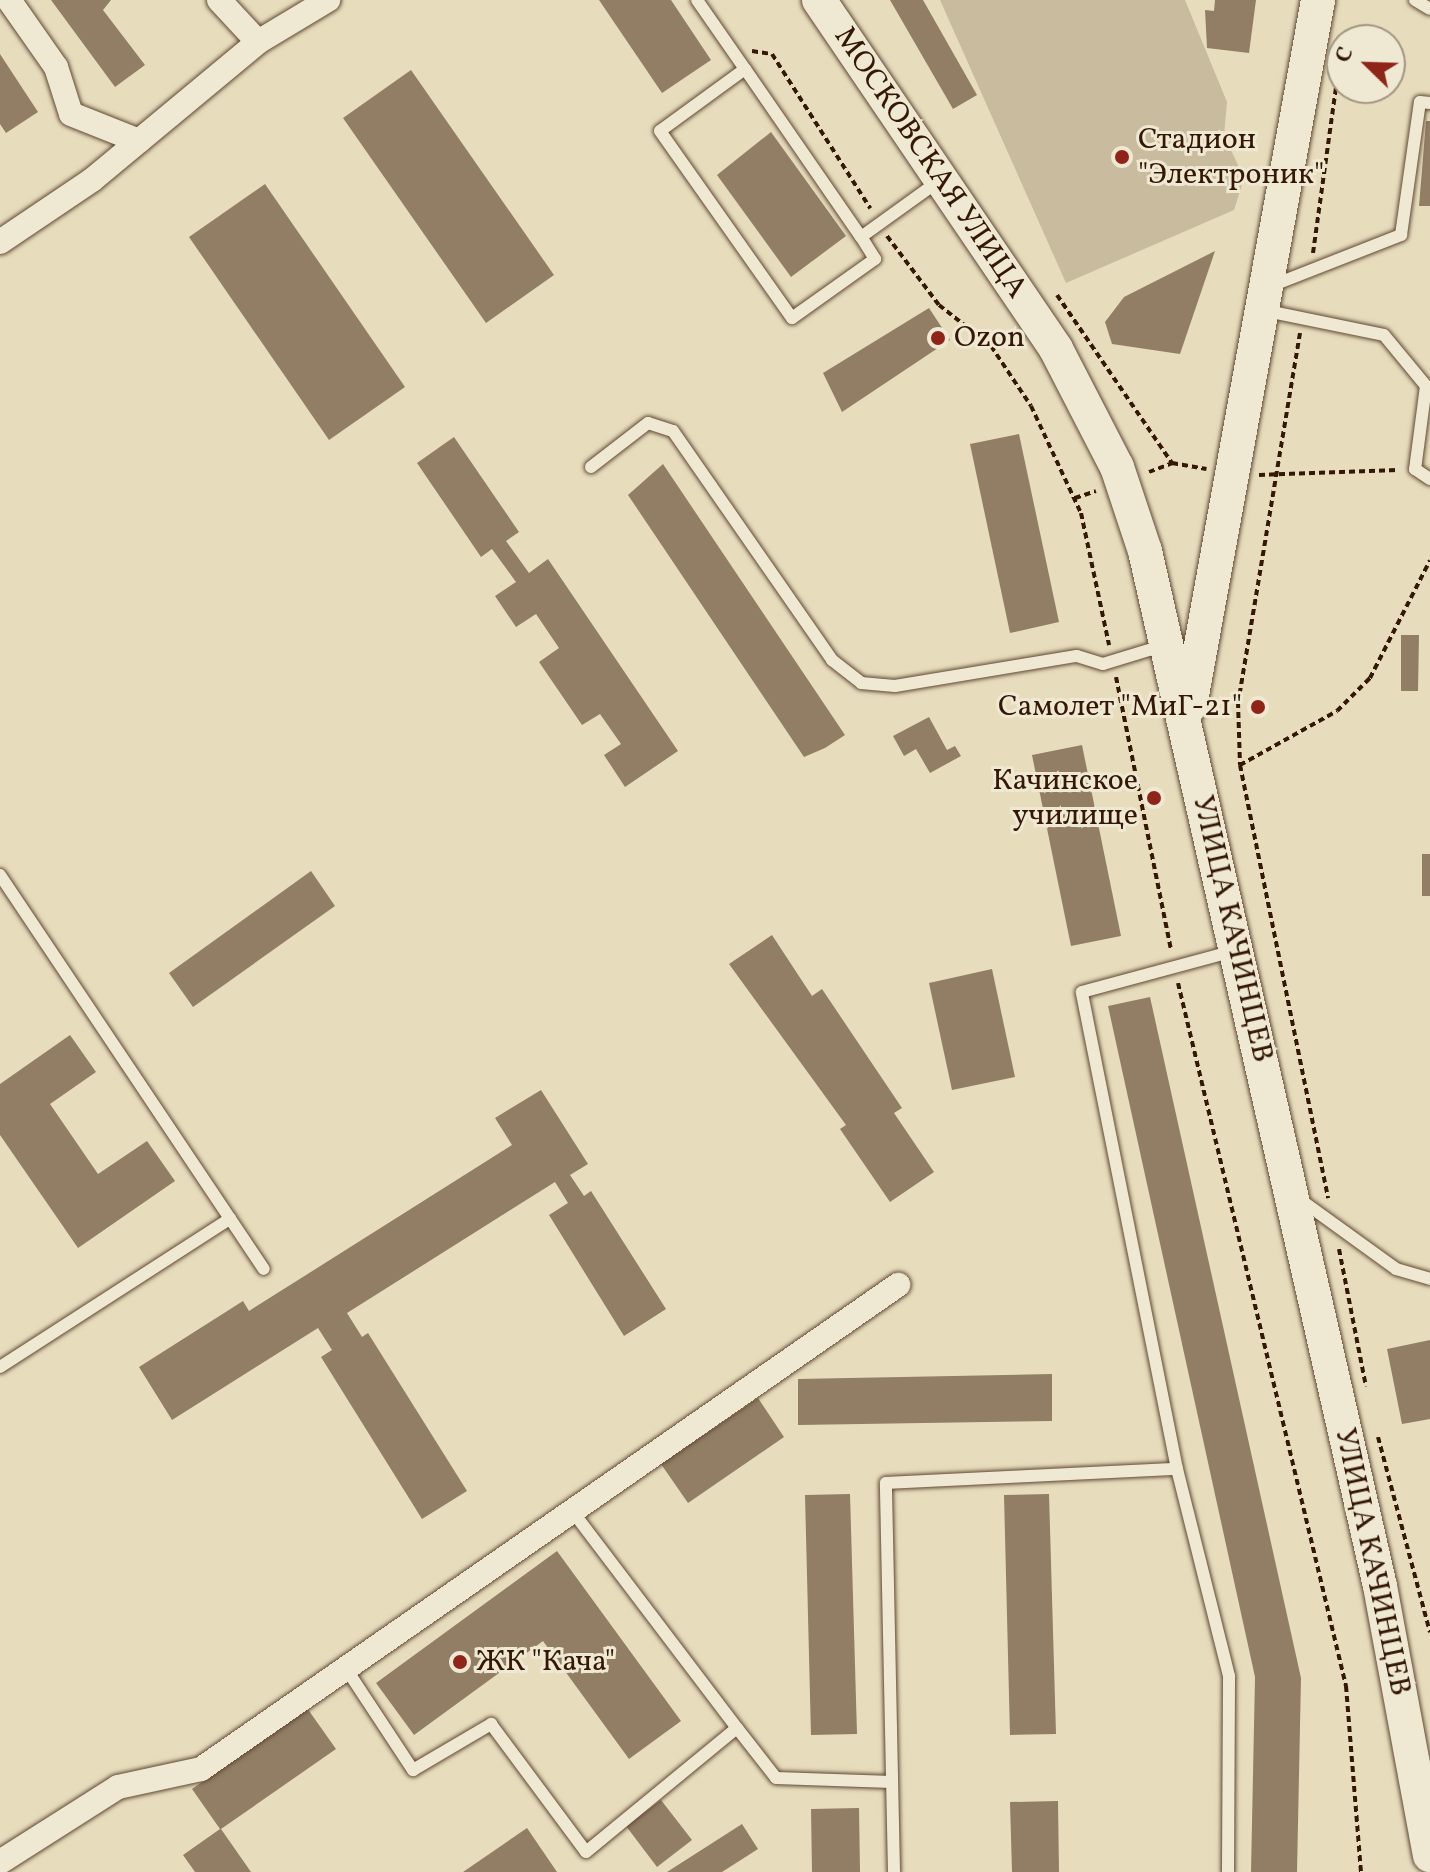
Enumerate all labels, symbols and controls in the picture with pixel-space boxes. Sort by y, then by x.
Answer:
street label: МОСКОВСКАЯ УЛИЦА [826,20,1034,306]
north arrow [1326,24,1406,104]
text: С [1328,43,1362,68]
place label: Стадион "Электроник" [1138,122,1324,192]
marker: Стадион "Электроник" [1113,148,1131,166]
place label: Ozon [954,320,1025,356]
marker: Ozon [929,329,947,347]
place label: Самолет "МиГ-21" [998,689,1242,725]
marker: Самолет "МиГ-21" [1249,698,1267,716]
place label: Качинское училище [992,763,1138,834]
marker: Качинское училище [1145,789,1163,807]
street label: УЛИЦА КАЧИНЦЕВ [1184,792,1280,1066]
street label: УЛИЦА КАЧИНЦЕВ [1326,1425,1418,1699]
place label: ЖК "Кача" [476,1644,615,1680]
marker: ЖК "Кача" [451,1653,469,1671]

